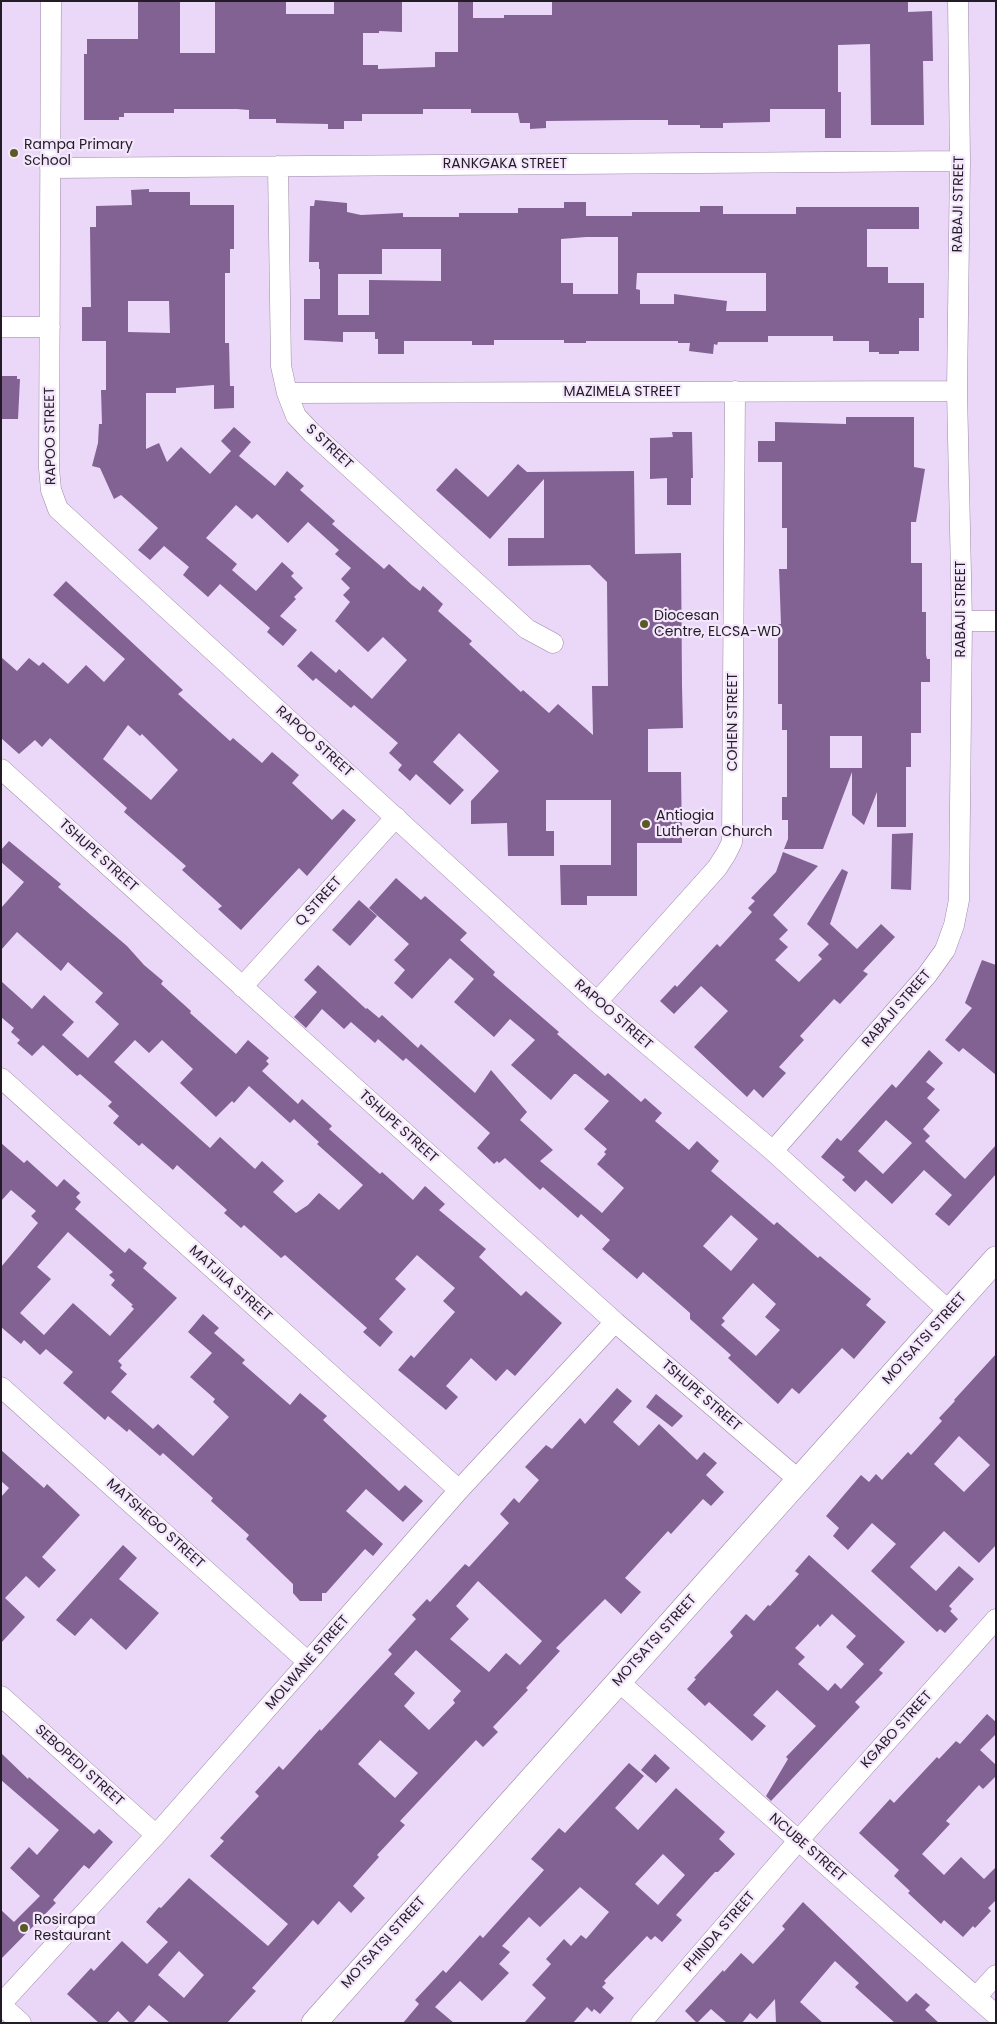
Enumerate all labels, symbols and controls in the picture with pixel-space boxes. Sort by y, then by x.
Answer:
place label: Rampa Primary School [24,137,133,170]
marker: Rampa Primary School [8,147,20,159]
street label: RABAJI STREET [950,155,968,253]
street label: RANKGAKA STREET [443,156,567,172]
street label: MAZIMELA STREET [563,384,681,400]
street label: RAPOO STREET [42,387,60,485]
street label: S STREET [302,421,356,473]
street label: RABAJI STREET [953,561,969,657]
place label: Diocesan Centre, ELCSA-WD [654,608,781,640]
marker: Diocesan Centre, ELCSA-WD [638,618,650,630]
street label: COHEN STREET [725,673,741,771]
street label: RAPOO STREET [272,703,356,781]
place label: Antiogia Lutheran Church [656,808,773,840]
street label: TSHUPE STREET [55,816,141,896]
marker: Antiogia Lutheran Church [640,818,652,830]
street label: Q STREET [292,874,346,930]
street label: RABAJI STREET [859,967,935,1051]
street label: RAPOO STREET [570,976,656,1054]
street label: TSHUPE STREET [355,1087,441,1167]
street label: MATJILA STREET [185,1242,275,1326]
street label: MOTSATSI STREET [879,1290,971,1388]
street label: TSHUPE STREET [658,1357,744,1435]
street label: MATSHEGO STREET [103,1476,207,1572]
street label: MOTSATSI STREET [609,1592,701,1690]
street label: MOLWANE STREET [263,1613,353,1713]
street label: KGABO STREET [858,1688,936,1772]
street label: SEBOPEDI STREET [31,1722,127,1810]
street label: NCUBE STREET [765,1810,849,1886]
street label: PHINDA STREET [681,1889,759,1975]
street label: MOTSATSI STREET [338,1894,430,1992]
place label: Rosirapa Restaurant [34,1912,111,1944]
marker: Rosirapa Restaurant [18,1922,30,1934]

